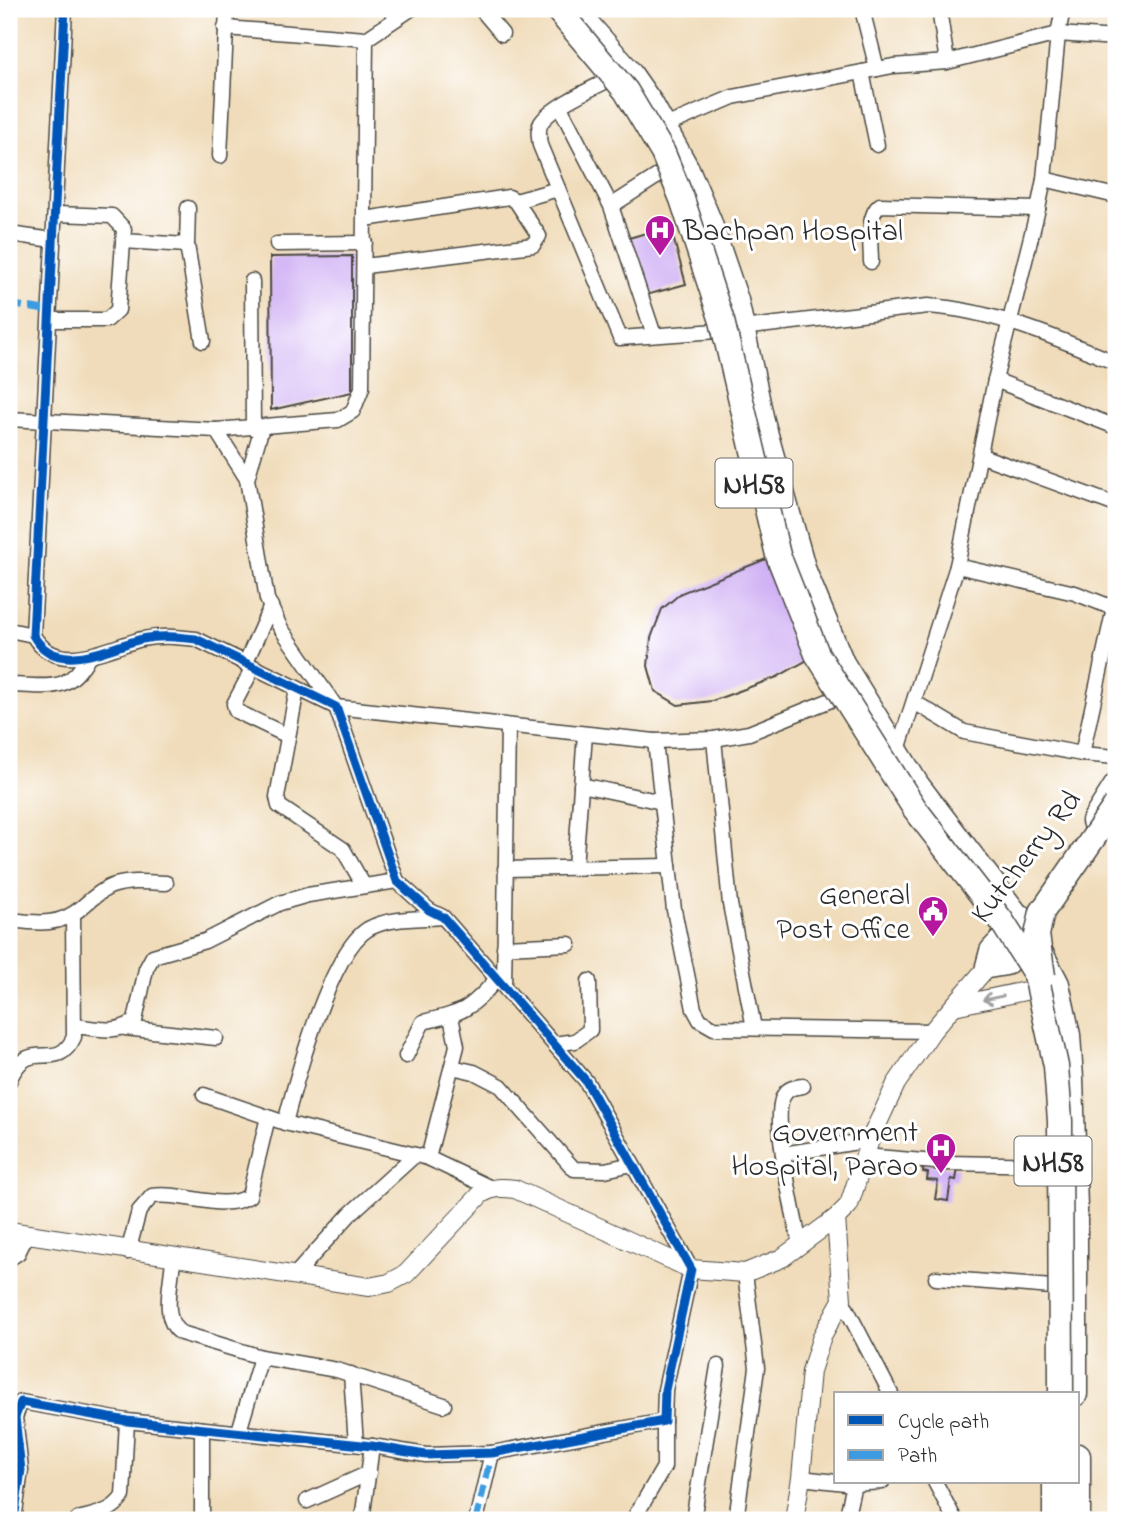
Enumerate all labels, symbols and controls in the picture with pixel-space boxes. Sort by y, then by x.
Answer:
place label: Bachpan Hospital [682,211,903,255]
hospital icon: Bachpan Hospital [643,213,677,257]
road number: NH58 [716,458,792,508]
street label: Kutcherry Rd [961,782,1094,934]
place label: General Post Office [776,875,911,953]
public building icon: General Post Office [916,894,950,938]
one-way arrow [982,991,1005,1005]
place label: Government Hospital, Parao [731,1112,918,1190]
hospital icon: Government Hospital, Parao [924,1131,958,1175]
road number: NH58 [1014,1136,1092,1186]
legend [834,1392,1080,1484]
text: Cycle path [898,1408,989,1440]
text: Path [898,1442,937,1472]

